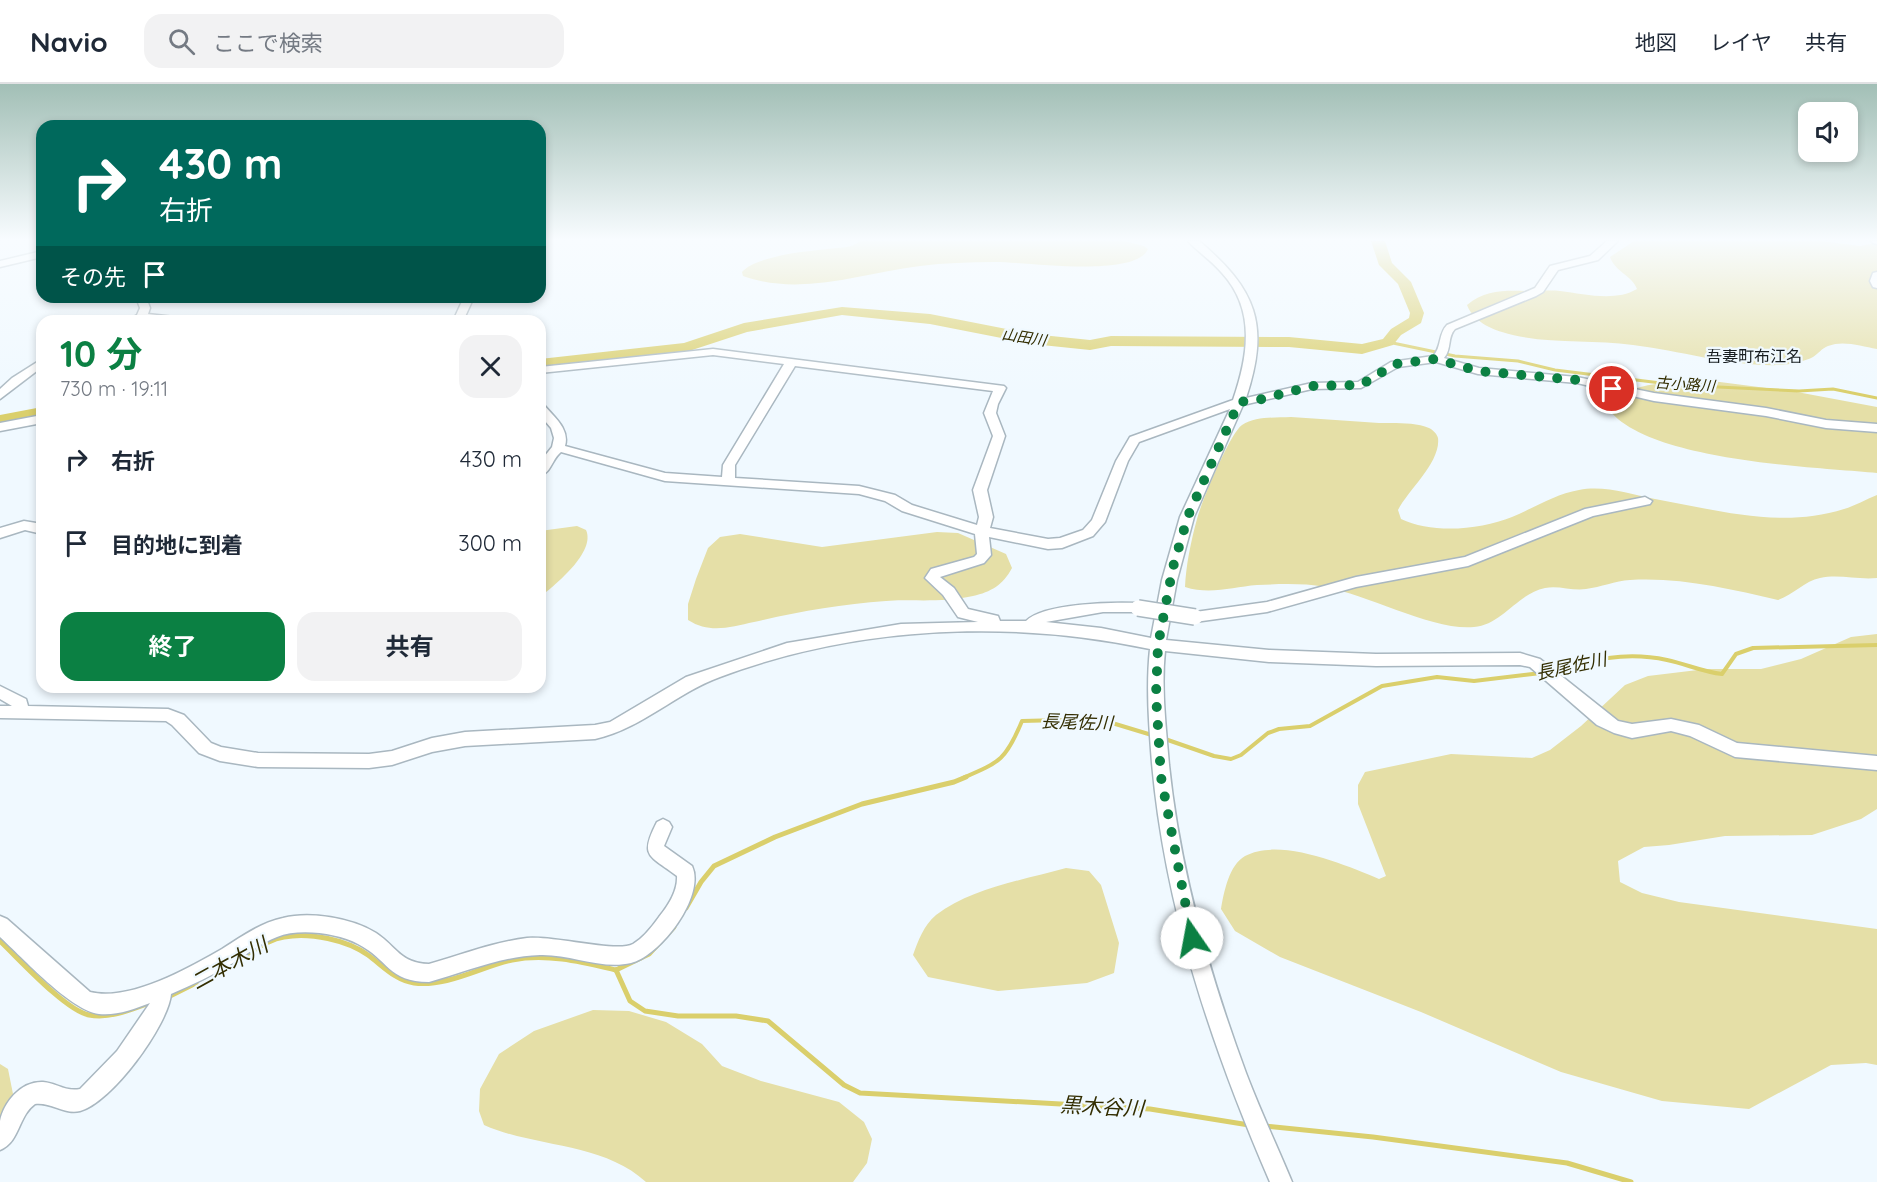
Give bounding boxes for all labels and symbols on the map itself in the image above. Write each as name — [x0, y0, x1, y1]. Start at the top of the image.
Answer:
water label: 山田川 — [1000, 324, 1050, 350]
district label: 吾妻町布江名 — [1706, 346, 1802, 366]
pin — [1586, 363, 1637, 414]
water label: 古小路川 — [1654, 372, 1718, 396]
water label: 長尾佐川 — [1533, 647, 1611, 685]
water label: 長尾佐川 — [1041, 709, 1115, 735]
position arrow — [1160, 906, 1224, 970]
water label: 二本木川 — [186, 930, 274, 995]
water label: 黒木谷川 — [1059, 1091, 1147, 1121]

